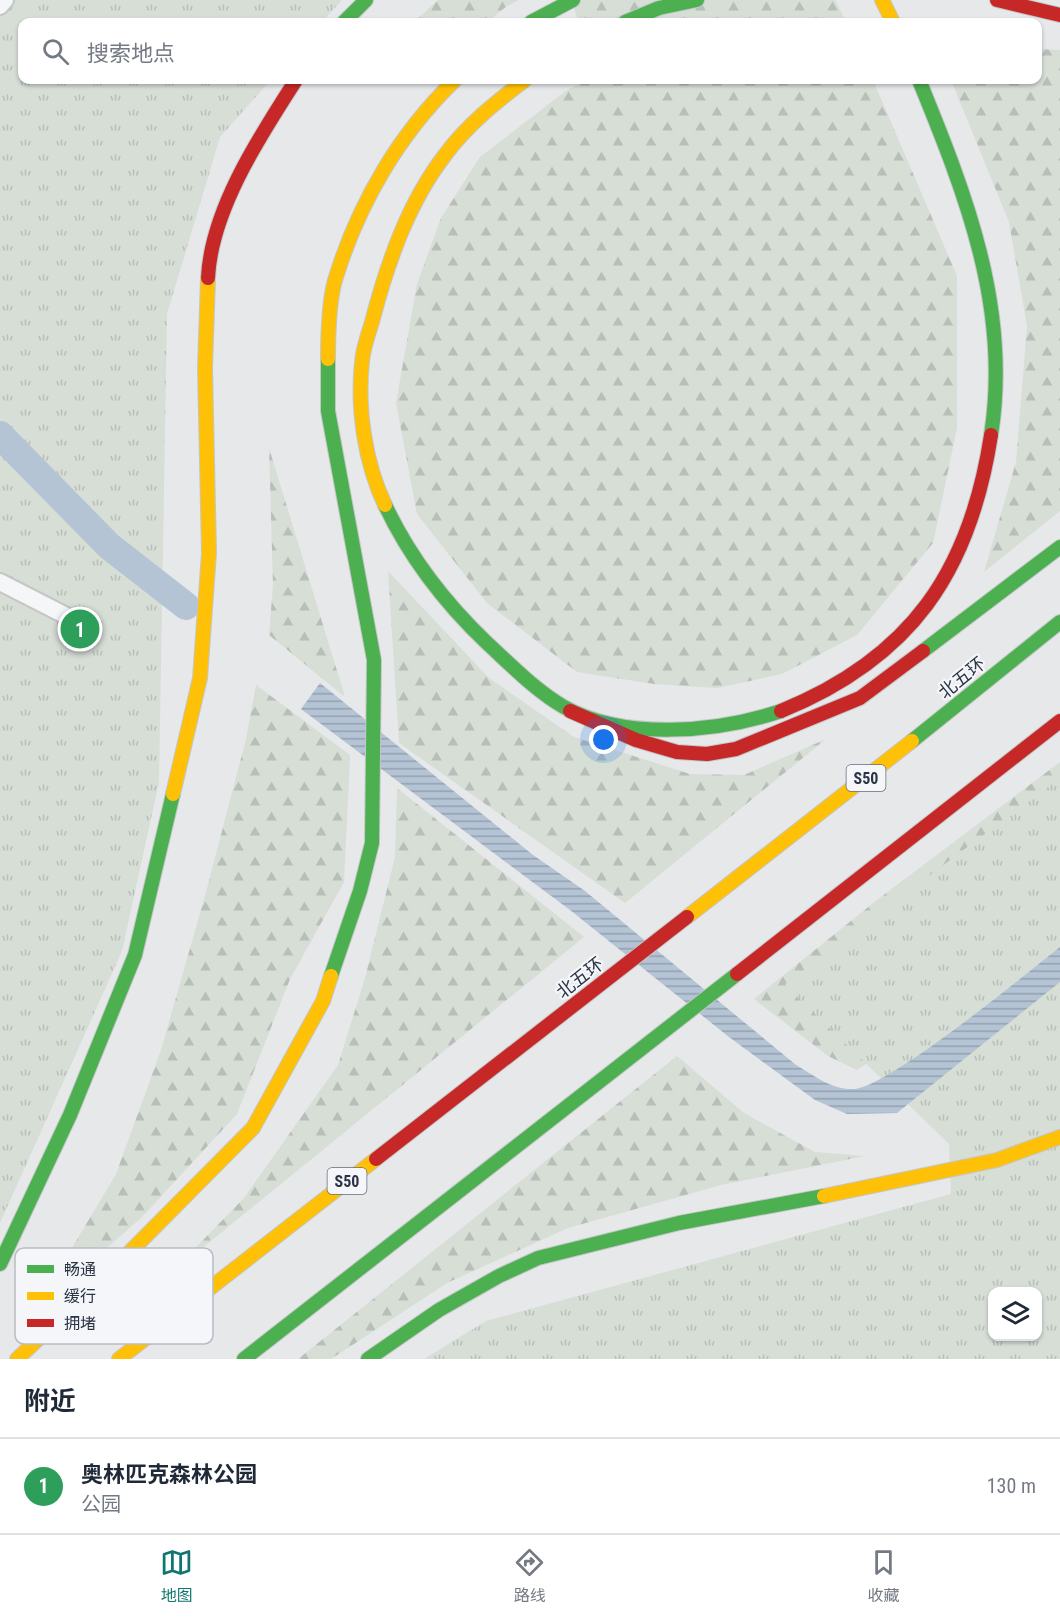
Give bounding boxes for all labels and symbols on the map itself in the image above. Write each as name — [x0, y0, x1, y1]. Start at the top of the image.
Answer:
pin: 1 — [60, 606, 100, 652]
street label: 北五环 — [934, 652, 989, 703]
your location — [589, 725, 618, 754]
road number: S50 — [846, 765, 886, 791]
street label: 北五环 — [552, 953, 607, 1003]
road number: S50 — [328, 1168, 366, 1194]
legend — [15, 1248, 213, 1344]
text: 畅通 — [64, 1260, 96, 1279]
text: 缓行 — [64, 1287, 96, 1306]
text: 拥堵 — [64, 1314, 96, 1333]

